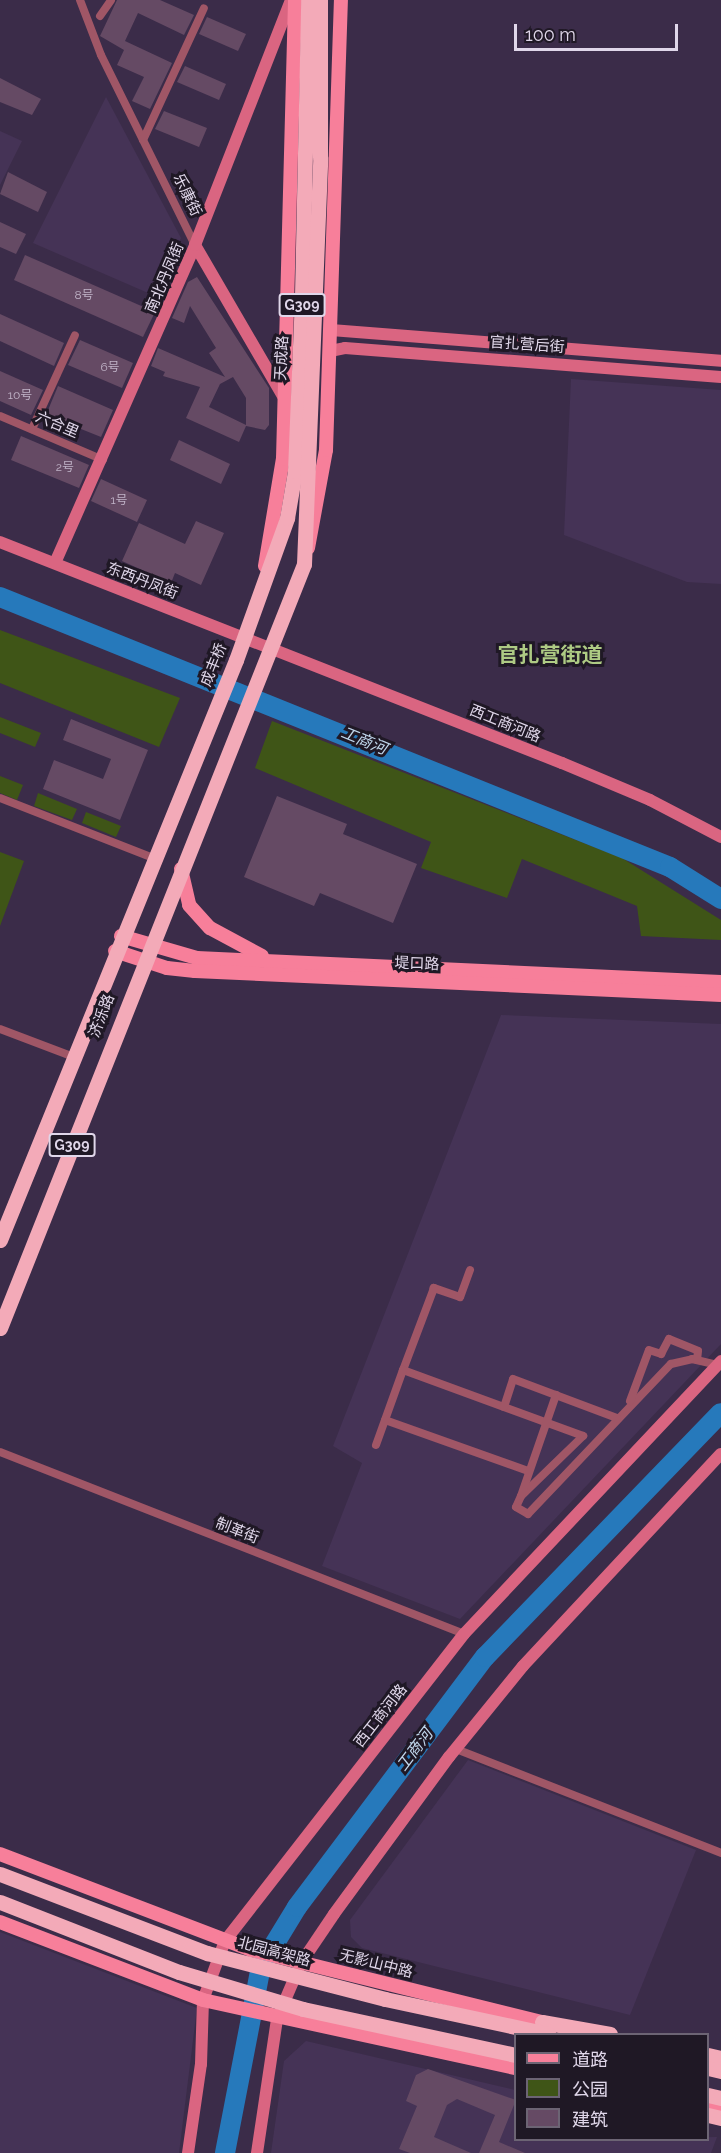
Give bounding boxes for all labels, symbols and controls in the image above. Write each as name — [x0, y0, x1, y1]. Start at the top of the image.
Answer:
scale bar — [517, 12, 680, 50]
text: 100 m — [525, 24, 576, 45]
street label: 乐康街 — [169, 171, 205, 219]
street label: 南北丹凤街 — [142, 240, 188, 316]
house number: 8号 — [74, 289, 94, 303]
road number: G309 — [278, 294, 326, 316]
street label: 官扎营后街 — [489, 333, 565, 357]
street label: 天成路 — [272, 335, 292, 381]
house number: 6号 — [100, 361, 120, 375]
house number: 10号 — [8, 389, 32, 403]
street label: 六合里 — [33, 408, 81, 442]
house number: 2号 — [56, 461, 74, 475]
house number: 1号 — [110, 494, 128, 508]
street label: 东西丹凤街 — [104, 559, 180, 603]
street label: 成丰桥 — [197, 641, 231, 689]
district label: 官扎营街道 — [498, 642, 602, 668]
street label: 西工商河路 — [467, 702, 543, 746]
water label: 工商河 — [338, 723, 390, 759]
street label: 堤口路 — [394, 954, 440, 974]
street label: 济泺路 — [86, 992, 118, 1040]
road number: G309 — [48, 1134, 96, 1156]
street label: 制革街 — [213, 1515, 261, 1547]
street label: 西工商河路 — [351, 1681, 411, 1751]
water label: 工商河 — [393, 1725, 437, 1775]
street label: 北园高架路 — [235, 1934, 313, 1970]
street label: 无影山中路 — [337, 1946, 415, 1982]
legend — [514, 2033, 709, 2141]
text: 道路 — [572, 2049, 608, 2070]
text: 公园 — [572, 2079, 608, 2100]
text: 建筑 — [572, 2109, 608, 2130]

